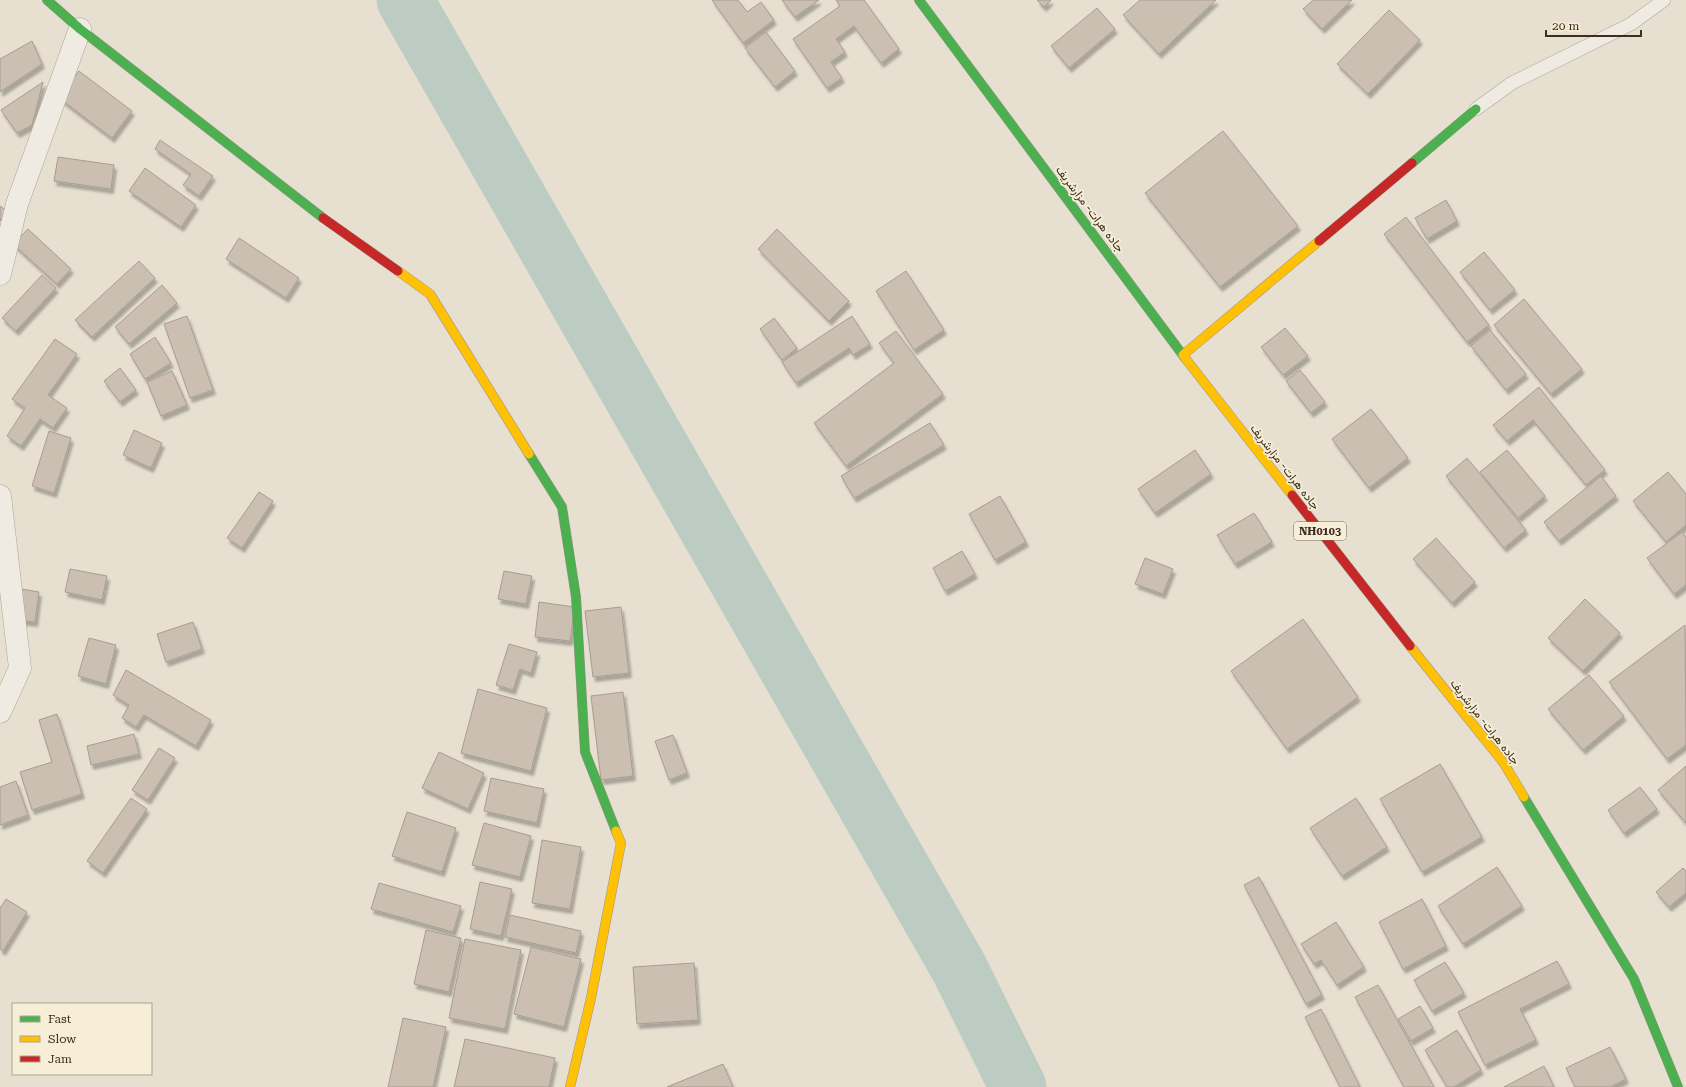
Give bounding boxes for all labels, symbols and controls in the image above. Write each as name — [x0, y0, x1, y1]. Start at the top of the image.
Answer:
scale bar — [1546, 12, 1641, 38]
text: 20 m — [1552, 19, 1579, 33]
street label: جاده هرات- مزارشریف — [1052, 163, 1127, 256]
street label: جاده هرات- مزارشریف — [1247, 422, 1323, 513]
road number: NH0103 — [1294, 522, 1346, 540]
street label: جاده هرات- مزارشریف — [1447, 677, 1523, 768]
legend — [12, 1003, 152, 1075]
text: Fast — [48, 1012, 72, 1026]
text: Slow — [48, 1032, 76, 1046]
text: Jam — [48, 1052, 72, 1066]

